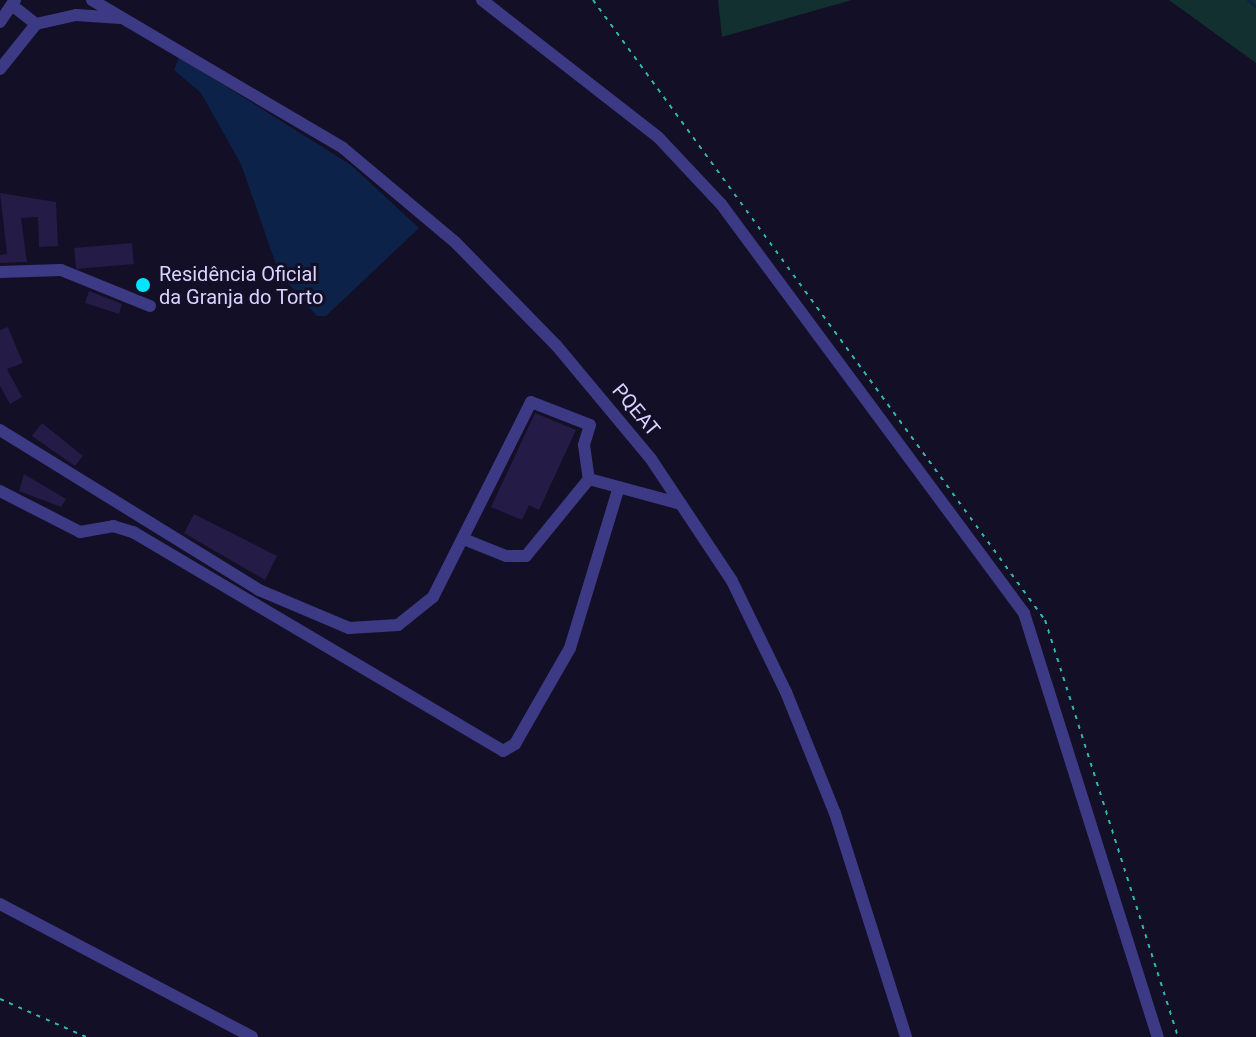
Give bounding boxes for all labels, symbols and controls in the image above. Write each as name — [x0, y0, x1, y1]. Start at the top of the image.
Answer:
place label: Residência Oficial da Granja do Torto — [159, 262, 324, 309]
marker: Residência Oficial da Granja do Torto — [134, 276, 152, 294]
street label: PQEAT — [607, 379, 665, 441]

